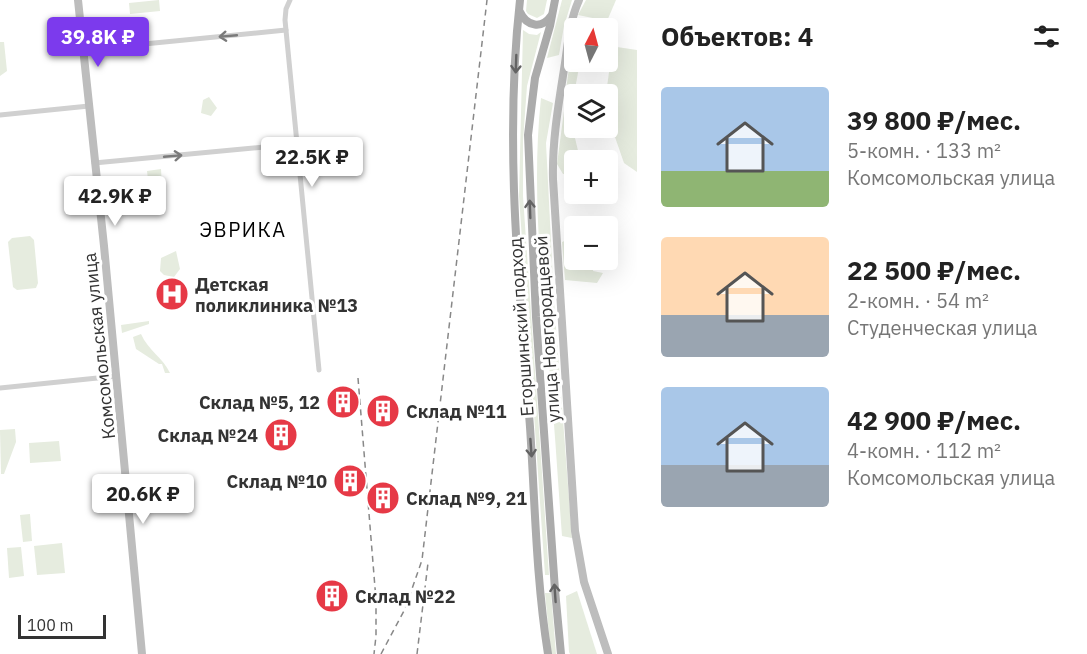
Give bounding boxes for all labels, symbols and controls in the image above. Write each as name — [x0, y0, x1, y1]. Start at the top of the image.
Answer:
pin: 39.8K ₽ — [43, 17, 153, 68]
north arrow — [564, 18, 618, 72]
map controls — [564, 18, 618, 270]
text: Объектов: 4 — [661, 19, 813, 53]
icon: filters — [1030, 20, 1063, 53]
text: 39.8K ₽ — [61, 23, 135, 50]
one-way arrow — [218, 30, 238, 41]
one-way arrow — [511, 54, 522, 74]
button: layers — [564, 84, 618, 138]
text: 39 800 ₽/мес. — [847, 103, 1021, 137]
icon: home — [709, 111, 781, 183]
pin: 22.5K ₽ — [257, 137, 367, 188]
text: 5-комн. · 133 m² — [847, 137, 1001, 164]
text: 22.5K ₽ — [275, 143, 349, 170]
one-way arrow — [163, 150, 183, 161]
button: + — [564, 150, 618, 204]
text: Комсомольская улица — [847, 164, 1055, 191]
pin: 42.9K ₽ — [60, 176, 170, 227]
text: 42.9K ₽ — [78, 182, 152, 209]
one-way arrow — [525, 200, 536, 220]
district label: ЭВРИКА — [200, 216, 287, 243]
button: − — [564, 216, 618, 270]
street label: улица Новгородцевой — [529, 235, 565, 423]
street label: Егоршинский подход — [503, 237, 539, 417]
street label: Комсомольская улица — [78, 251, 120, 440]
text: 22 500 ₽/мес. — [847, 253, 1021, 287]
icon: home — [709, 261, 781, 333]
place label: Детская поликлиника №13 — [195, 273, 358, 317]
hospital icon: Детская поликлиника №13 — [154, 276, 190, 312]
text: 2-комн. · 54 m² — [847, 287, 989, 314]
text: Студенческая улица — [847, 314, 1037, 341]
building icon: Склад №5, 12 — [325, 384, 361, 420]
place label: Склад №5, 12 — [199, 391, 320, 414]
building icon: Склад №11 — [365, 393, 401, 429]
place label: Склад №11 — [406, 400, 507, 423]
text: 42 900 ₽/мес. — [847, 403, 1021, 437]
icon: home — [709, 411, 781, 483]
building icon: Склад №24 — [263, 417, 299, 453]
place label: Склад №24 — [158, 424, 258, 447]
one-way arrow — [526, 437, 537, 457]
text: 4-комн. · 112 m² — [847, 437, 1001, 464]
building icon: Склад №10 — [332, 463, 368, 499]
text: Комсомольская улица — [847, 464, 1055, 491]
place label: Склад №10 — [227, 470, 327, 493]
pin: 20.6K ₽ — [88, 474, 198, 525]
text: 20.6K ₽ — [106, 480, 180, 507]
building icon: Склад №9, 21 — [365, 480, 401, 516]
place label: Склад №9, 21 — [406, 487, 527, 510]
building icon: Склад №22 — [314, 578, 350, 614]
one-way arrow — [549, 583, 560, 603]
place label: Склад №22 — [355, 585, 455, 608]
scale bar — [18, 612, 106, 640]
text: 100 m — [27, 615, 74, 635]

